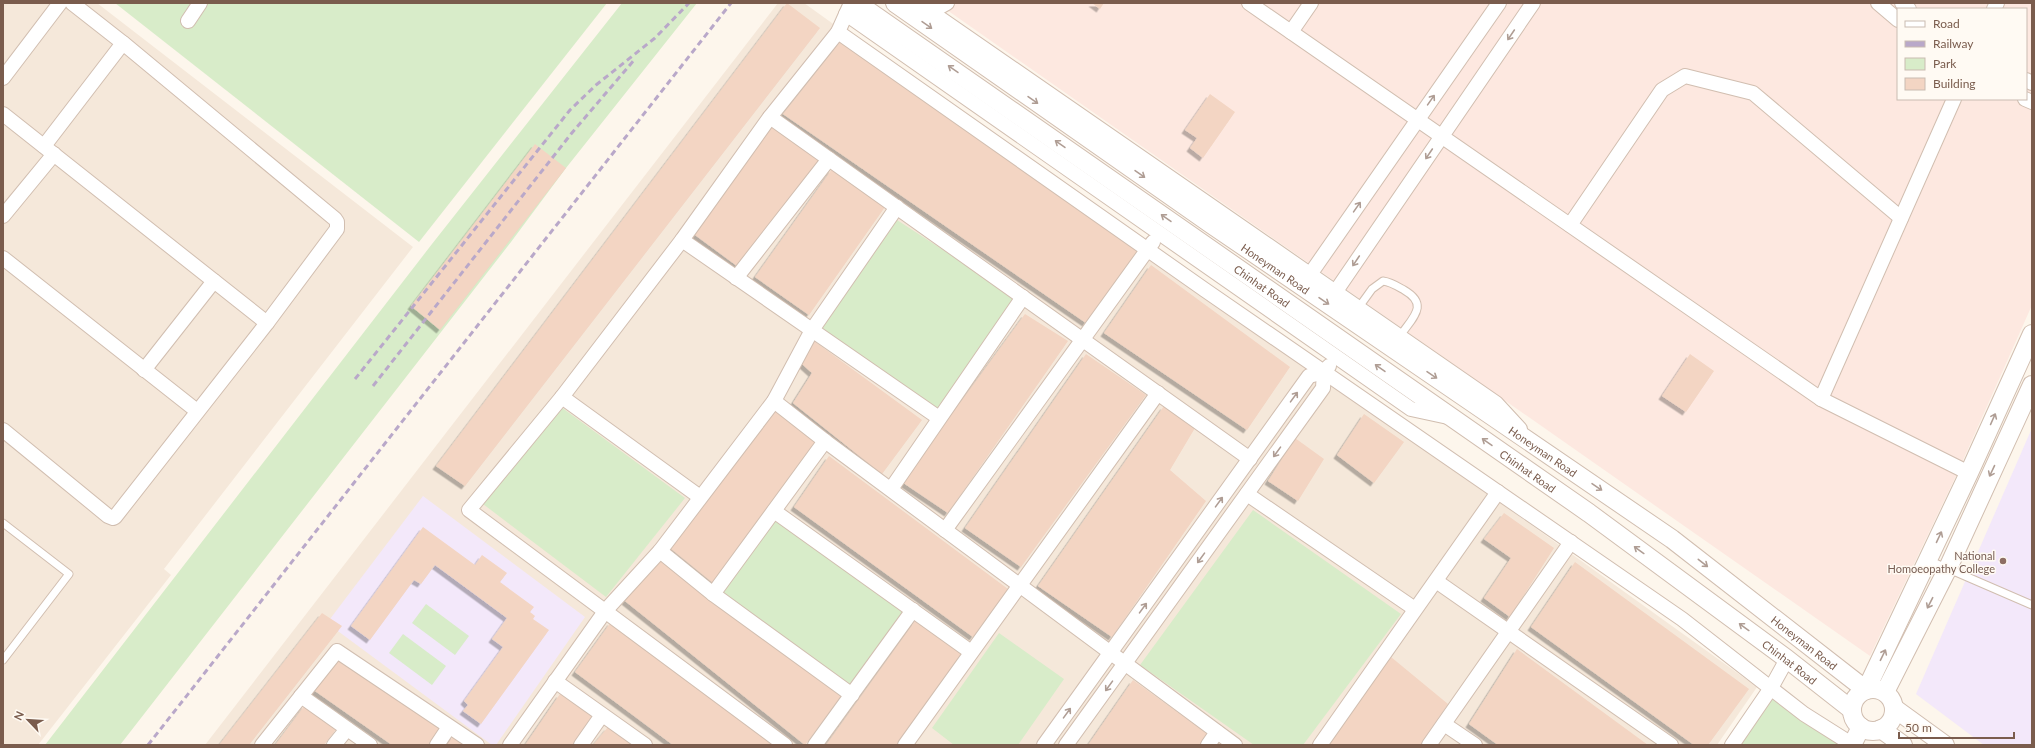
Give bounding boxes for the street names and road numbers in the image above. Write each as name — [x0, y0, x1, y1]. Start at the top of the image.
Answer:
street label: Honeyman Road — [1239, 240, 1312, 296]
street label: Chinhat Road — [1232, 261, 1293, 309]
street label: Honeyman Road — [1507, 423, 1580, 479]
street label: Chinhat Road — [1498, 447, 1559, 495]
street label: Honeyman Road — [1769, 613, 1840, 672]
street label: Chinhat Road — [1760, 637, 1820, 687]

